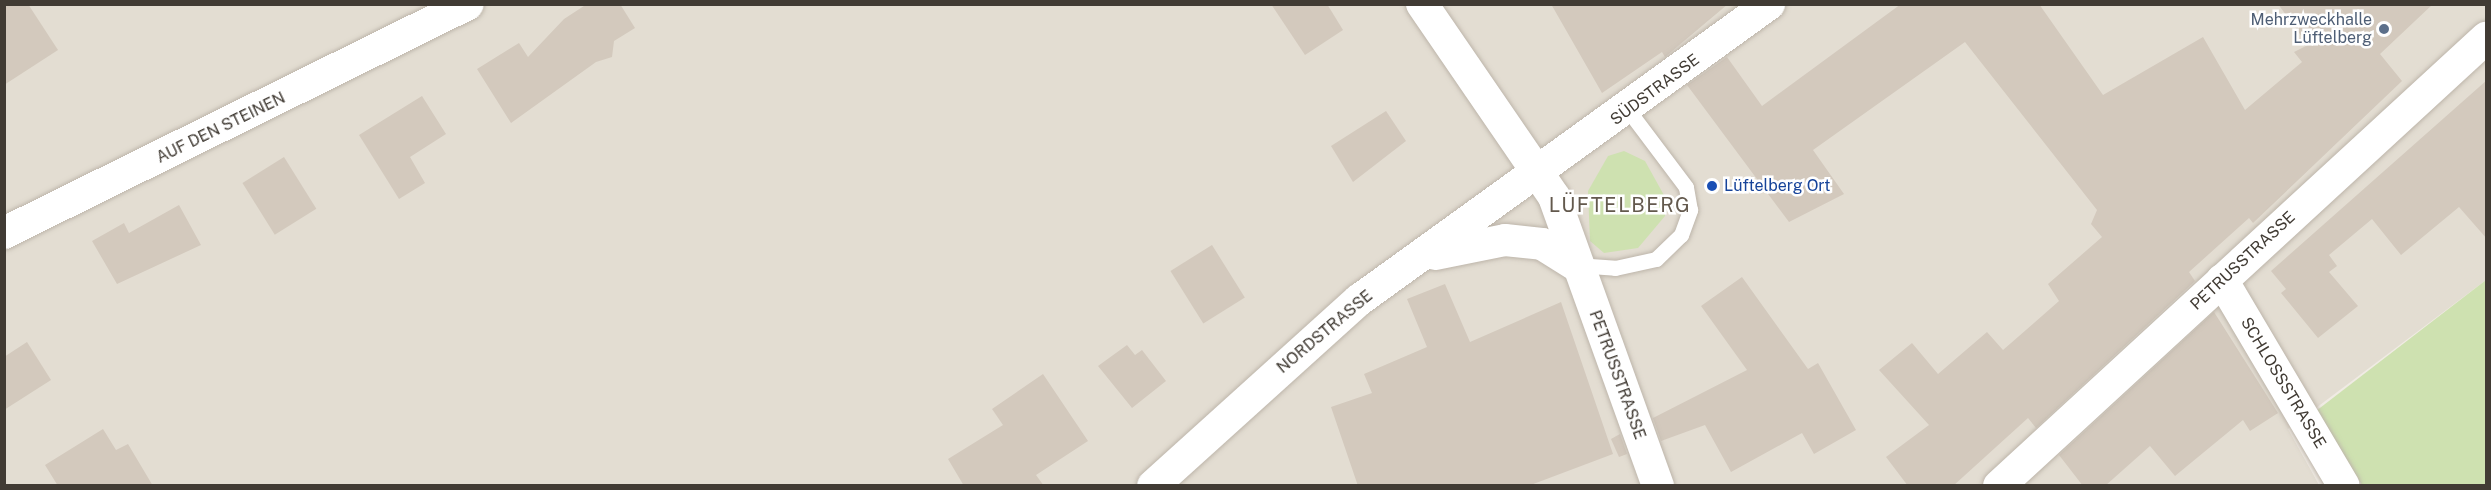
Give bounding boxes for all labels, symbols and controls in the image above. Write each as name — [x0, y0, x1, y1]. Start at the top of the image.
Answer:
place label: Mehrzweckhalle Lüftelberg — [2251, 10, 2372, 48]
marker: Mehrzweckhalle Lüftelberg — [2377, 22, 2391, 36]
street label: SÜDSTRASSE — [1607, 50, 1703, 130]
street label: AUF DEN STEINEN — [153, 88, 289, 168]
place label: Lüftelberg Ort — [1724, 176, 1831, 196]
marker: Lüftelberg Ort — [1705, 179, 1719, 193]
district label: LÜFTELBERG — [1549, 193, 1691, 217]
street label: PETRUSSTRASSE — [2187, 208, 2299, 314]
street label: NORDSTRASSE — [1273, 286, 1377, 378]
street label: PETRUSSTRASSE — [1585, 308, 1649, 442]
street label: SCHLOSSSTRASSE — [2236, 314, 2330, 452]

